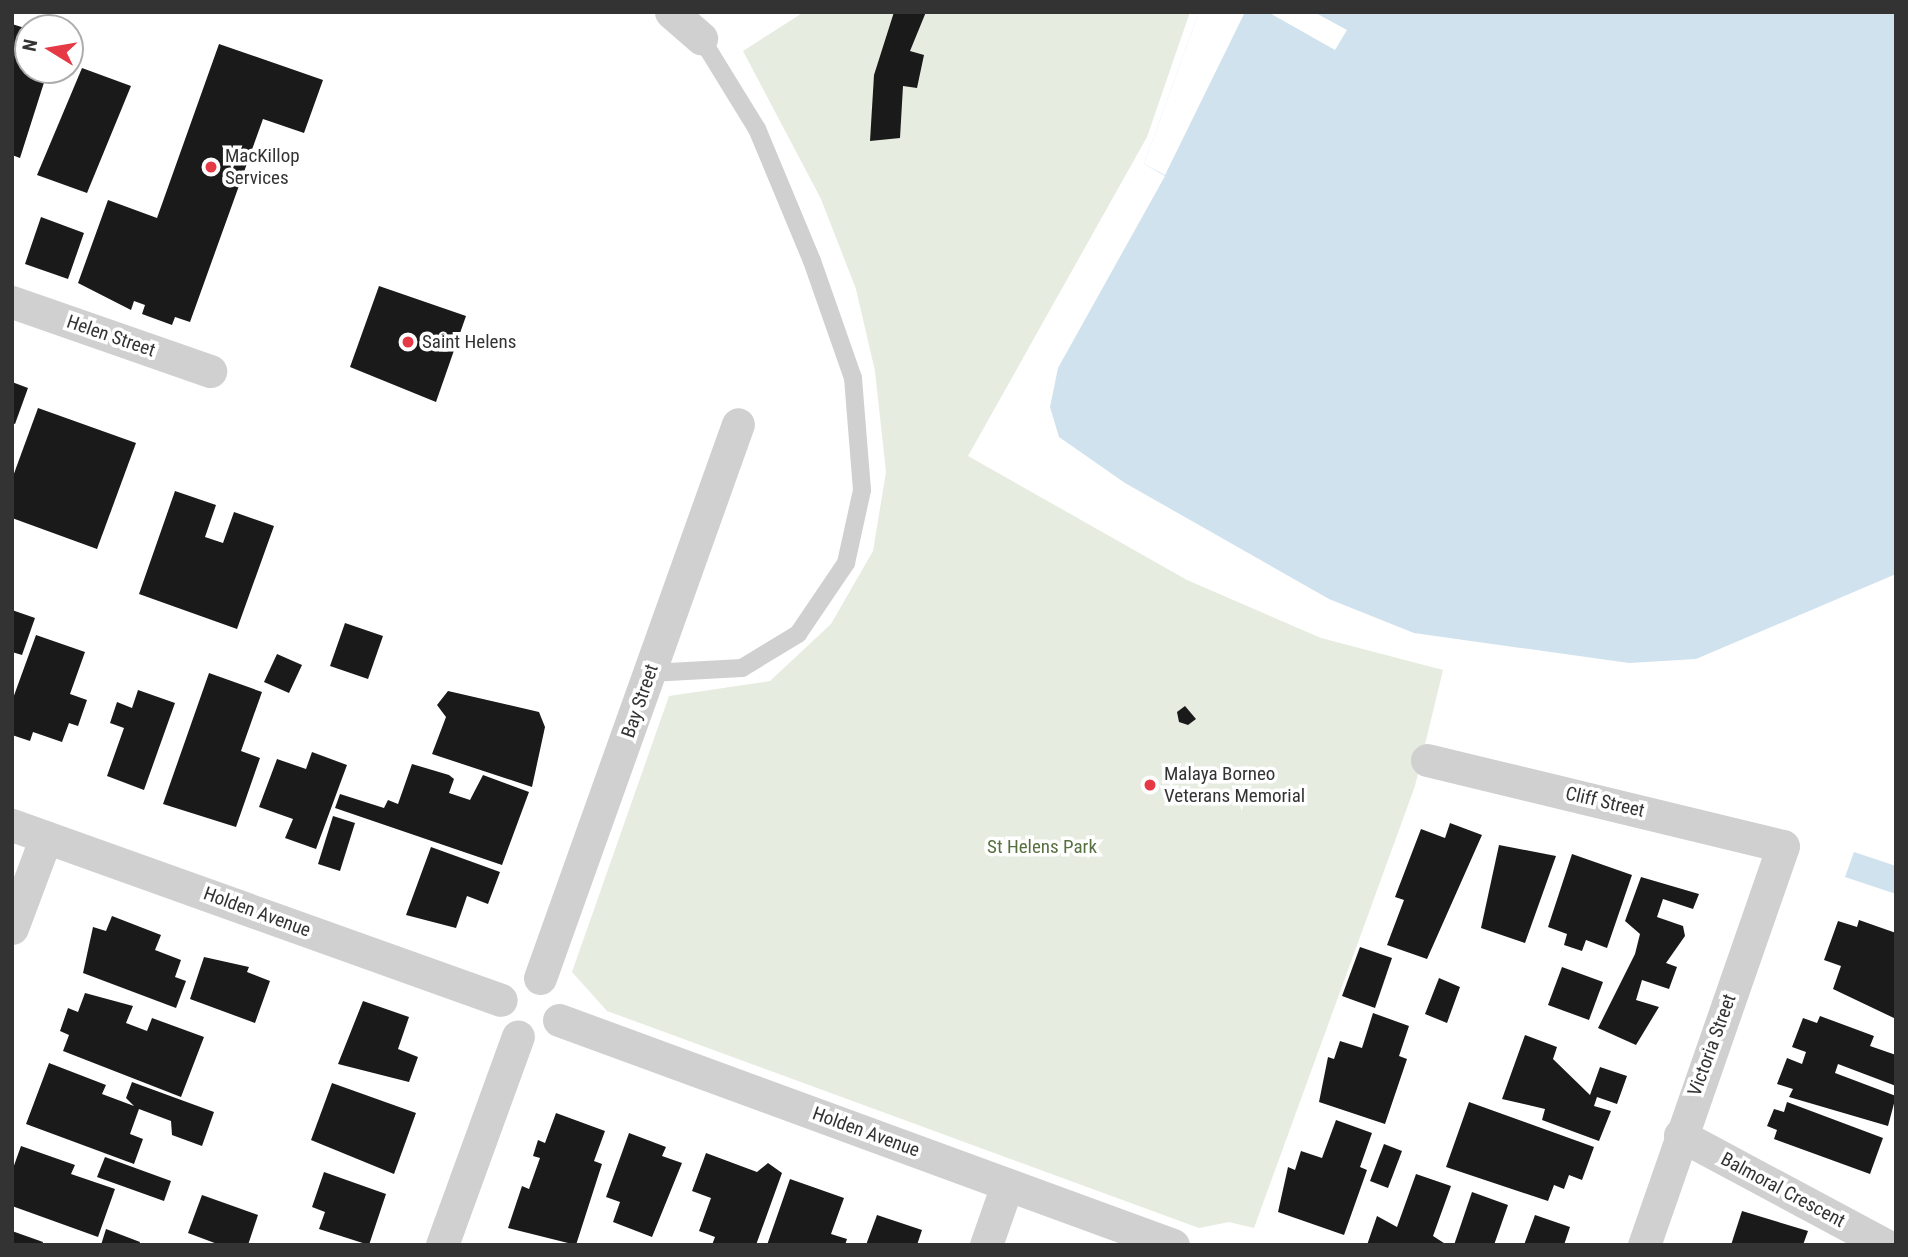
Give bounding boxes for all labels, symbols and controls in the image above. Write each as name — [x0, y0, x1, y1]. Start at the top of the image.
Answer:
north arrow — [14, 14, 84, 84]
text: N — [17, 37, 42, 53]
place label: MacKillop Services — [225, 145, 300, 189]
marker: MacKillop Services — [203, 159, 219, 175]
street label: Helen Street — [64, 310, 158, 362]
place label: Saint Helens — [422, 331, 516, 353]
marker: Saint Helens — [400, 334, 416, 350]
street label: Bay Street — [617, 661, 663, 741]
place label: Malaya Borneo Veterans Memorial — [1164, 763, 1305, 807]
marker: Malaya Borneo Veterans Memorial — [1142, 777, 1158, 793]
street label: Cliff Street — [1563, 782, 1647, 822]
park label: St Helens Park — [987, 836, 1097, 858]
street label: Holden Avenue — [200, 882, 314, 942]
street label: Victoria Street — [1683, 991, 1741, 1099]
street label: Holden Avenue — [809, 1102, 923, 1162]
street label: Balmoral Crescent — [1717, 1148, 1849, 1232]

